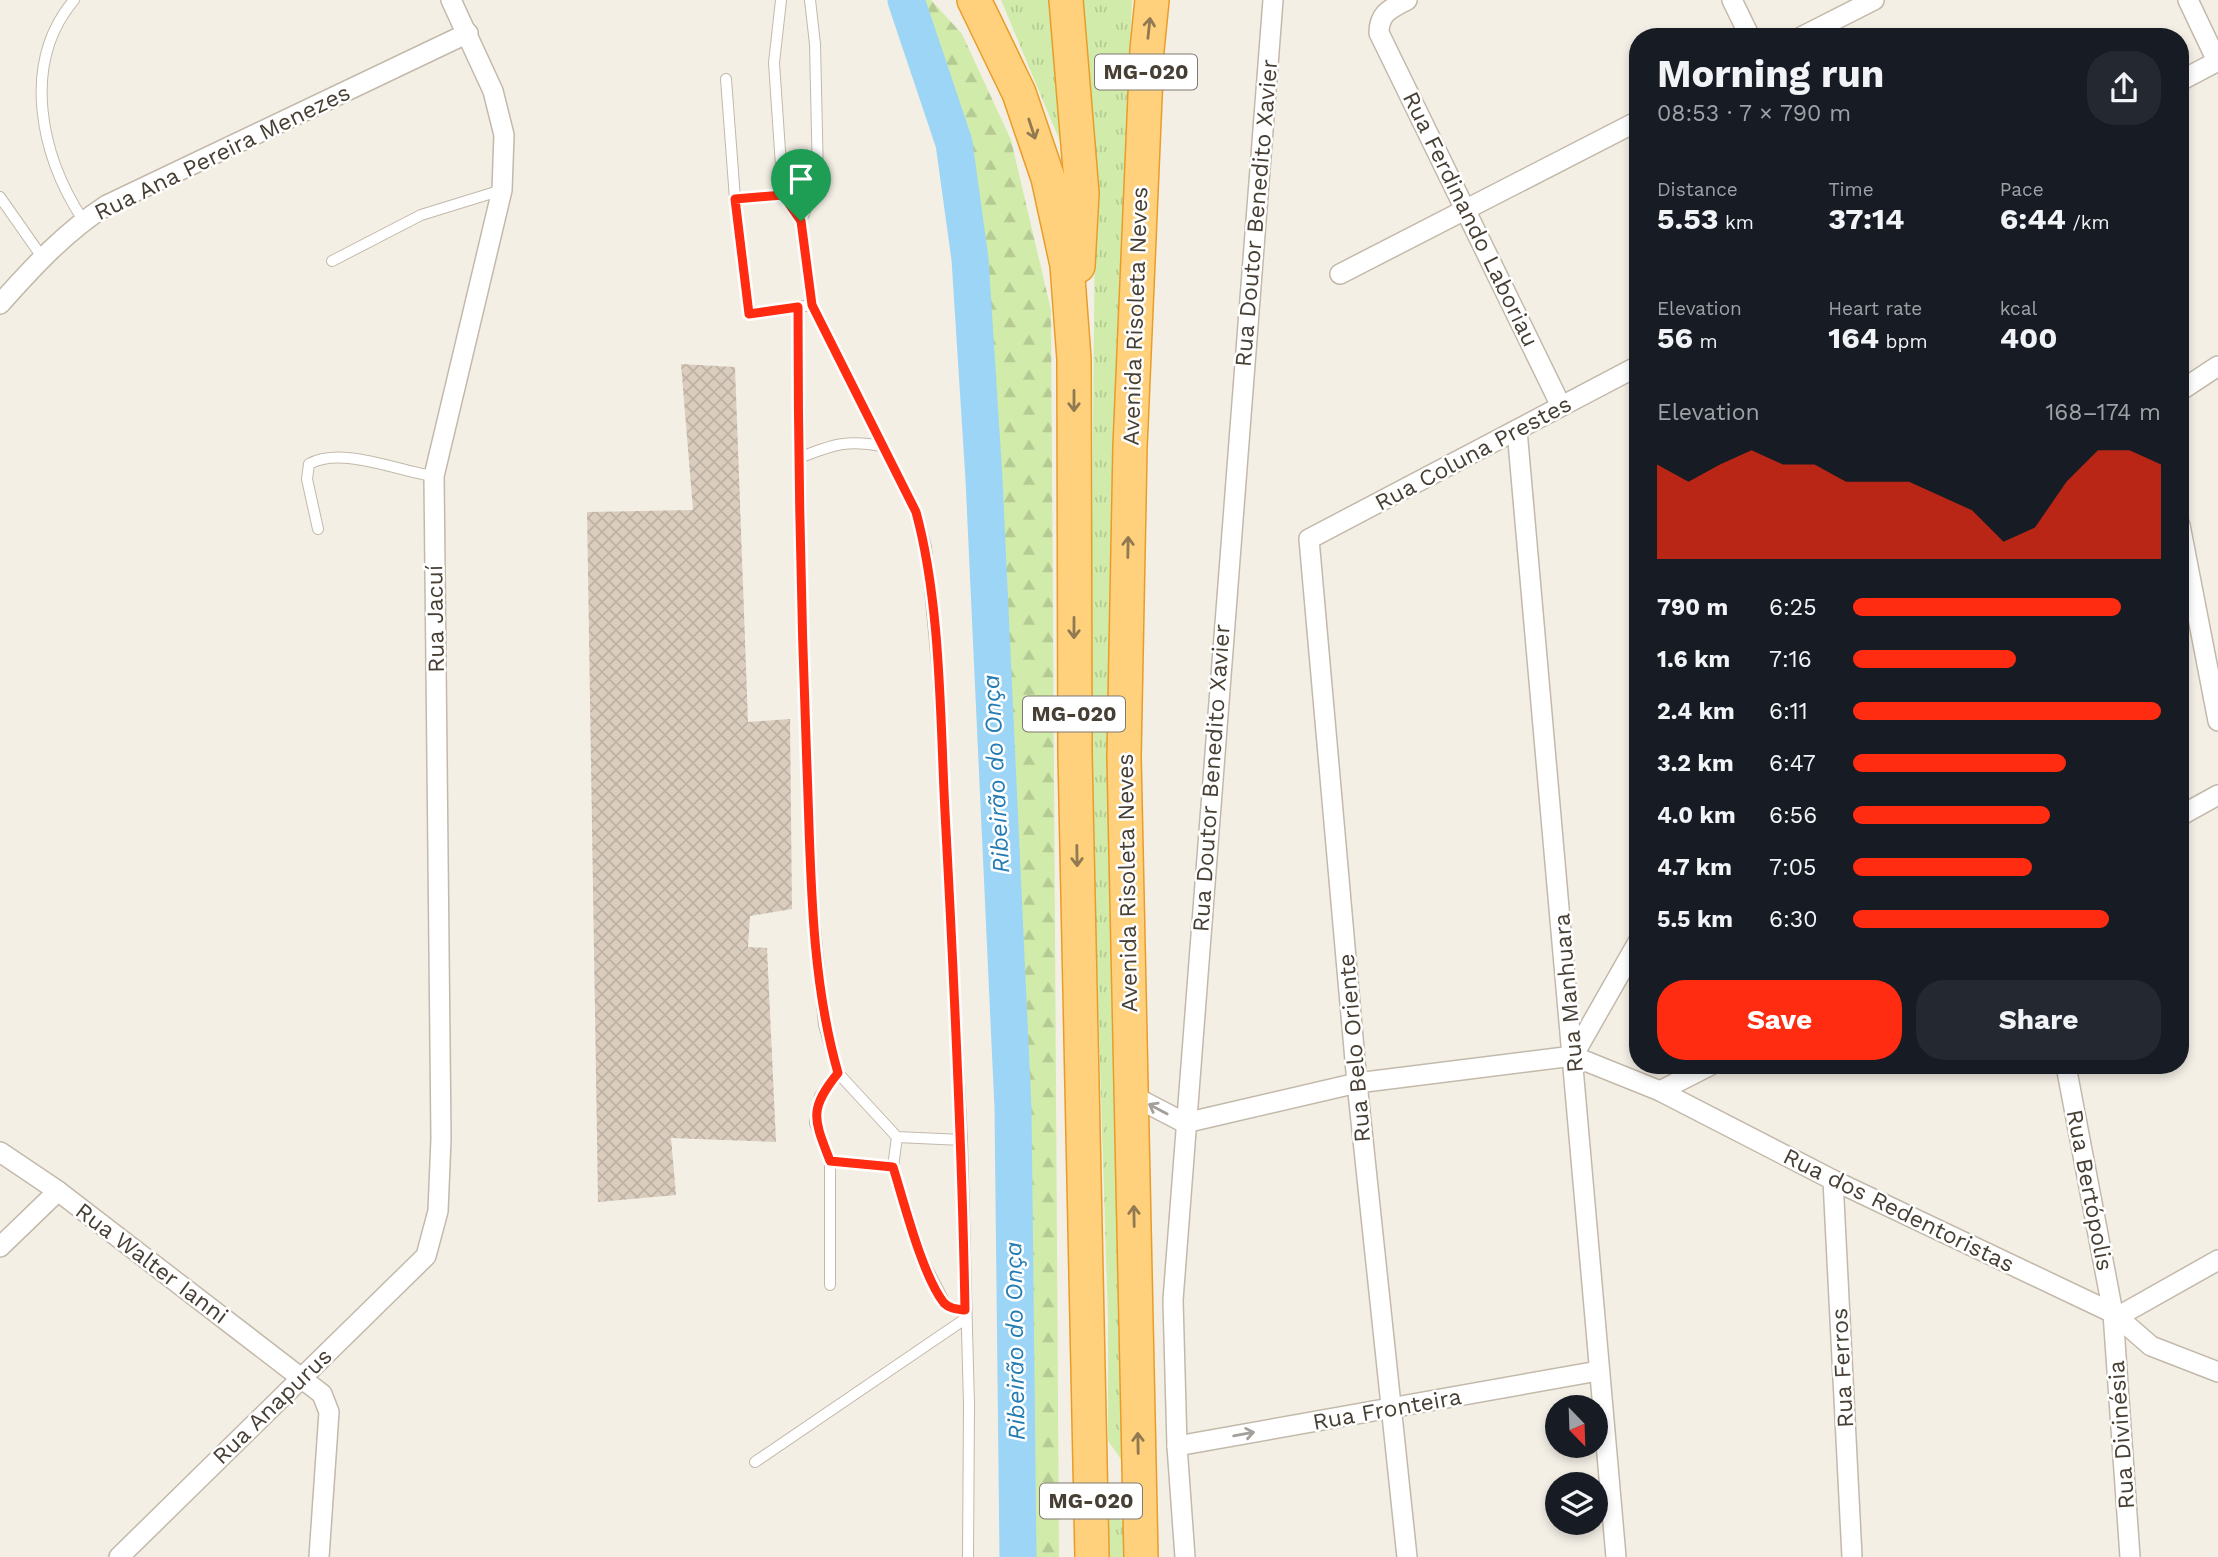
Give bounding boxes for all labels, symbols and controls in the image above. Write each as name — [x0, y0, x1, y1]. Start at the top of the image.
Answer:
one-way arrow — [1143, 17, 1156, 40]
button: share — [2087, 51, 2161, 125]
text: Morning run — [1657, 52, 1884, 96]
road number: MG-020 — [1095, 55, 1197, 90]
street label: Rua Doutor Benedito Xavier — [1230, 58, 1283, 368]
street label: Rua Ana Pereira Menezes — [90, 79, 354, 226]
street label: Rua Ferdinando Laboriau — [1397, 87, 1544, 351]
text: 08:53 · 7 × 790 m — [1657, 100, 1851, 127]
one-way arrow — [1027, 118, 1039, 140]
pin — [771, 149, 831, 221]
icon: arrive — [782, 160, 820, 198]
text: Distance — [1657, 178, 1738, 201]
text: Time — [1828, 178, 1874, 201]
text: Pace — [2000, 178, 2044, 201]
street label: Avenida Risoleta Neves — [1117, 186, 1154, 446]
text: 5.53 — [1657, 201, 1718, 236]
text: 37:14 — [1828, 201, 1904, 236]
text: 6:44 — [2000, 201, 2066, 236]
text: km — [1718, 211, 1754, 234]
text: /km — [2066, 211, 2110, 234]
text: Elevation — [1657, 297, 1742, 320]
text: Heart rate — [1828, 297, 1922, 320]
text: kcal — [2000, 297, 2037, 320]
text: 56 — [1657, 320, 1693, 355]
text: 164 — [1828, 320, 1879, 355]
text: 400 — [2000, 320, 2058, 355]
text: m — [1693, 330, 1718, 353]
text: bpm — [1879, 330, 1928, 353]
one-way arrow — [1067, 389, 1081, 412]
street label: Rua Coluna Prestes — [1370, 390, 1576, 517]
text: Elevation — [1657, 399, 1760, 426]
text: 168–174 m — [2045, 399, 2161, 426]
one-way arrow — [1121, 536, 1135, 559]
street label: Rua Jacuí — [421, 565, 450, 673]
text: 790 m — [1657, 594, 1728, 621]
text: 6:25 — [1769, 594, 1817, 621]
one-way arrow — [1067, 617, 1081, 640]
street label: Rua Doutor Benedito Xavier — [1187, 623, 1236, 933]
text: 1.6 km — [1657, 646, 1730, 673]
text: 7:16 — [1769, 646, 1812, 673]
water label: Ribeirão do Onça — [977, 674, 1015, 874]
road number: MG-020 — [1023, 696, 1125, 732]
text: 2.4 km — [1657, 698, 1735, 725]
text: 6:11 — [1769, 698, 1808, 725]
text: 3.2 km — [1657, 750, 1734, 777]
text: 6:47 — [1769, 750, 1816, 777]
street label: Avenida Risoleta Neves — [1112, 753, 1143, 1013]
text: 4.0 km — [1657, 802, 1736, 829]
text: 6:56 — [1769, 802, 1817, 829]
one-way arrow — [1070, 844, 1084, 867]
text: 4.7 km — [1657, 854, 1732, 881]
text: 7:05 — [1769, 854, 1816, 881]
text: 5.5 km — [1657, 906, 1733, 933]
text: 6:30 — [1769, 906, 1818, 933]
street label: Rua Manhuara — [1548, 912, 1589, 1074]
street label: Rua Belo Oriente — [1333, 952, 1376, 1143]
button: Save — [1657, 980, 1902, 1060]
button: Share — [1916, 980, 2161, 1060]
one-way arrow — [1148, 1102, 1169, 1115]
street label: Rua Bertópolis — [2061, 1107, 2118, 1273]
street label: Rua dos Redentoristas — [1779, 1143, 2019, 1278]
street label: Rua Walter Ianni — [70, 1197, 233, 1329]
one-way arrow — [1127, 1205, 1140, 1228]
water label: Ribeirão do Onça — [999, 1241, 1031, 1441]
street label: Rua Ferros — [1826, 1307, 1859, 1429]
street label: Rua Anapurus — [207, 1343, 338, 1470]
street label: Rua Divinésia — [2103, 1360, 2140, 1510]
street label: Rua Fronteira — [1311, 1383, 1464, 1436]
north arrow — [1545, 1395, 1608, 1458]
map controls — [1545, 1395, 1608, 1535]
one-way arrow — [1232, 1427, 1255, 1441]
one-way arrow — [1132, 1432, 1145, 1455]
button: layers — [1545, 1472, 1608, 1535]
road number: MG-020 — [1040, 1484, 1142, 1518]

